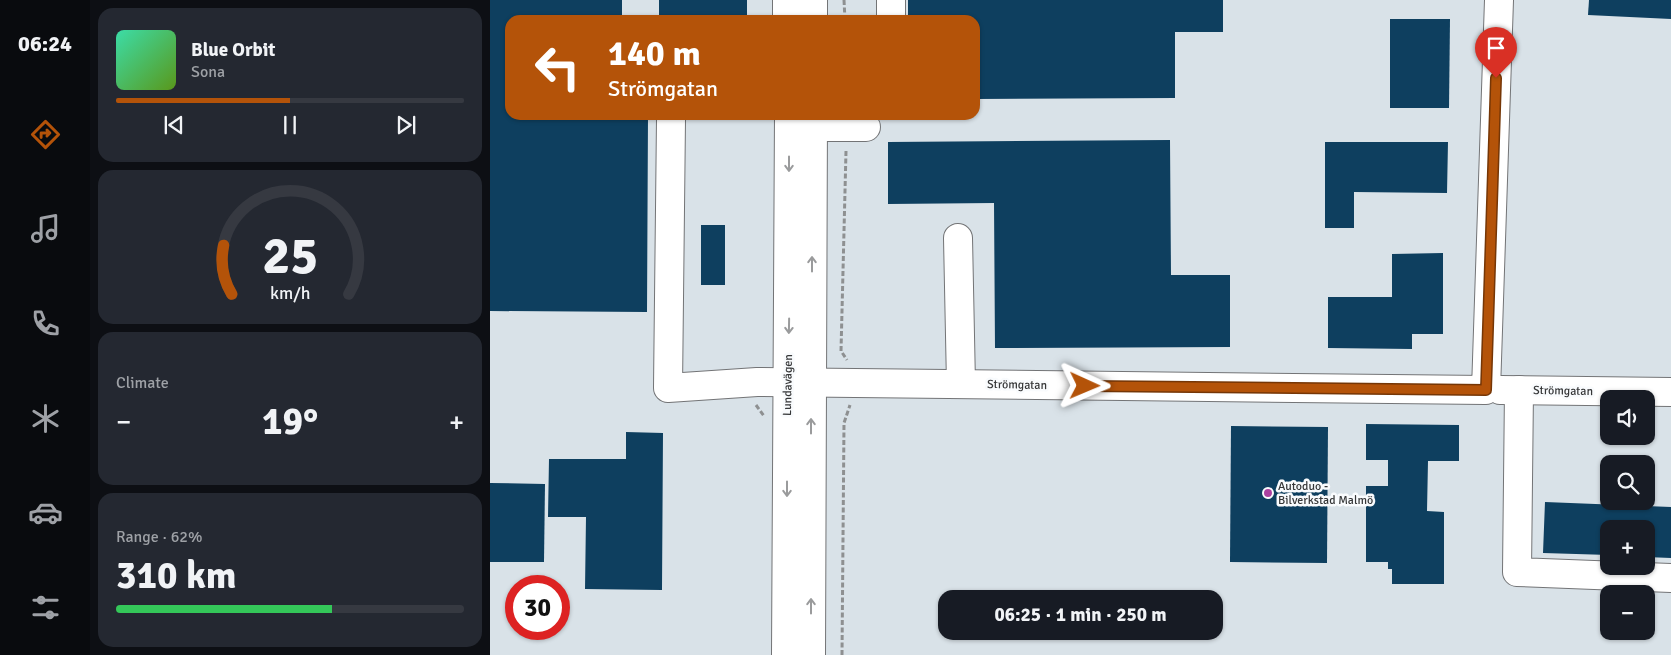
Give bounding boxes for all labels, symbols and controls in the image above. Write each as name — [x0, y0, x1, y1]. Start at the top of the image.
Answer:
pin — [1475, 27, 1517, 78]
text: 06:24 — [18, 30, 72, 57]
text: 140 m — [608, 32, 701, 75]
icon: arrive — [1482, 34, 1510, 62]
icon: left — [525, 35, 590, 100]
text: Blue Orbit — [191, 38, 275, 62]
text: Sona — [191, 62, 225, 82]
text: Strömgatan — [608, 75, 718, 102]
icon: previous — [160, 111, 188, 139]
icon: pause — [276, 111, 304, 139]
icon: next — [392, 111, 420, 139]
icon: directions — [28, 117, 63, 152]
one-way arrow — [784, 155, 794, 171]
icon: music — [28, 211, 63, 246]
text: 25 — [262, 224, 318, 288]
one-way arrow — [807, 256, 817, 272]
text: km/h — [270, 282, 310, 304]
icon: phone — [28, 306, 63, 341]
one-way arrow — [784, 318, 793, 334]
street label: Lundavägen — [780, 354, 796, 416]
position arrow — [1058, 359, 1110, 411]
text: Climate — [116, 373, 169, 393]
street label: Strömgatan — [987, 377, 1047, 393]
street label: Strömgatan — [1533, 383, 1593, 399]
map controls — [1600, 390, 1655, 640]
button: sound — [1600, 390, 1655, 445]
text: 19° — [262, 398, 318, 445]
icon: climate — [28, 401, 63, 436]
text: − — [116, 405, 131, 439]
text: + — [449, 405, 464, 439]
one-way arrow — [806, 419, 816, 435]
button: search — [1600, 455, 1655, 510]
place label: Autoduo - Bilverkstad Malmö — [1278, 479, 1373, 508]
one-way arrow — [782, 480, 792, 496]
marker: Autoduo - Bilverkstad Malmö — [1262, 487, 1274, 499]
icon: car — [28, 495, 63, 530]
button: + — [1600, 520, 1655, 575]
text: Range · 62% — [116, 527, 202, 547]
text: 310 km — [116, 552, 237, 599]
speed limit sign: 30 — [505, 575, 570, 640]
button: − — [1600, 585, 1655, 640]
icon: filters — [28, 590, 63, 625]
one-way arrow — [806, 599, 816, 615]
text: 06:25 · 1 min · 250 m — [994, 603, 1167, 627]

